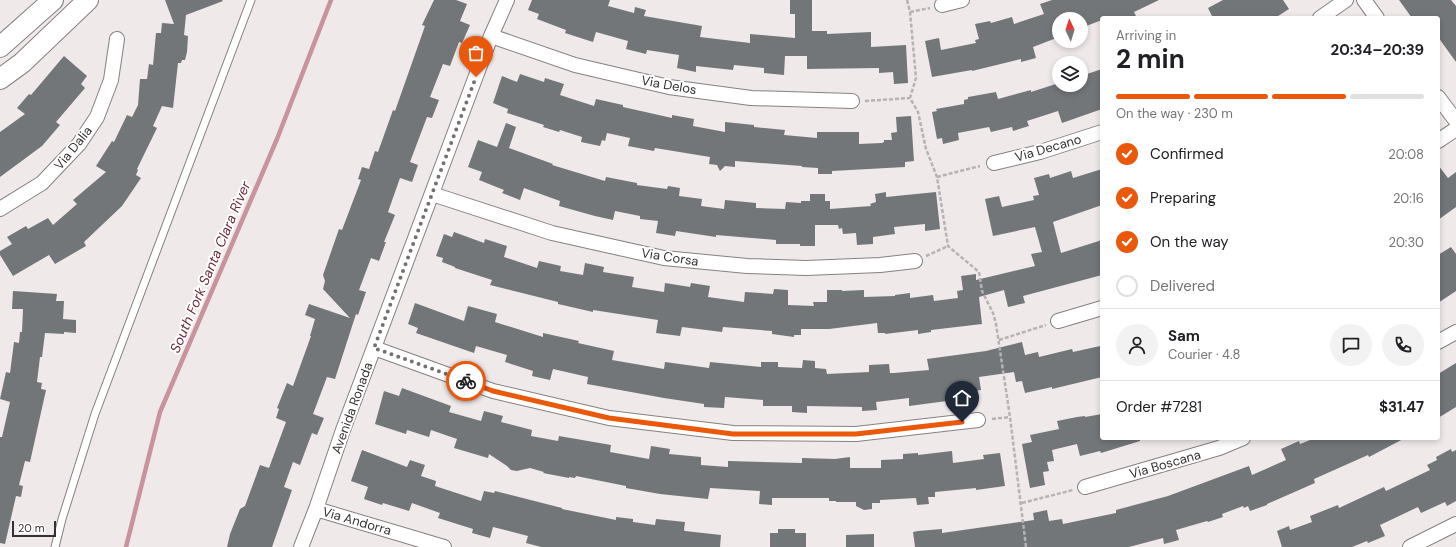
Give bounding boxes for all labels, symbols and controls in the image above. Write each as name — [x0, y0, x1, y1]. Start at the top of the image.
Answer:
north arrow — [1052, 12, 1088, 48]
map controls — [1052, 12, 1088, 92]
text: Arriving in — [1116, 27, 1176, 44]
pin — [459, 36, 493, 77]
text: 20:34–20:39 — [1331, 40, 1424, 60]
icon: bag — [465, 42, 487, 64]
text: 2 min — [1116, 42, 1185, 76]
button: layers — [1052, 56, 1088, 92]
street label: Via Delos — [640, 72, 698, 98]
text: On the way · 230 m — [1116, 105, 1233, 122]
street label: Via Dalia — [50, 123, 96, 173]
street label: Via Decano — [1013, 130, 1083, 166]
icon: check — [1116, 143, 1138, 165]
text: Confirmed — [1150, 144, 1224, 164]
text: 20:08 — [1388, 146, 1424, 163]
water label: South Fork Santa Clara River — [166, 178, 255, 356]
icon: check — [1116, 187, 1138, 209]
text: Preparing — [1150, 188, 1216, 208]
text: 20:16 — [1393, 190, 1424, 207]
icon: check — [1116, 231, 1138, 253]
text: On the way — [1150, 232, 1229, 252]
text: 20:30 — [1389, 234, 1424, 251]
street label: Via Corsa — [640, 244, 700, 270]
text: Delivered — [1150, 276, 1215, 296]
button: person — [1116, 324, 1158, 366]
button: chat — [1330, 324, 1372, 366]
button: phone — [1382, 324, 1424, 366]
text: Sam — [1168, 326, 1200, 346]
text: Courier · 4.8 — [1168, 346, 1240, 363]
street label: Avenida Ronada — [328, 360, 376, 456]
courier — [446, 361, 486, 401]
icon: bike — [455, 370, 477, 392]
pin — [945, 381, 979, 422]
icon: home — [951, 387, 973, 409]
text: Order #7281 — [1116, 397, 1202, 417]
text: $31.47 — [1379, 397, 1424, 417]
street label: Via Boscana — [1127, 446, 1203, 482]
street label: Via Andorra — [321, 503, 393, 539]
scale bar — [12, 519, 56, 538]
text: 20 m — [18, 521, 44, 535]

